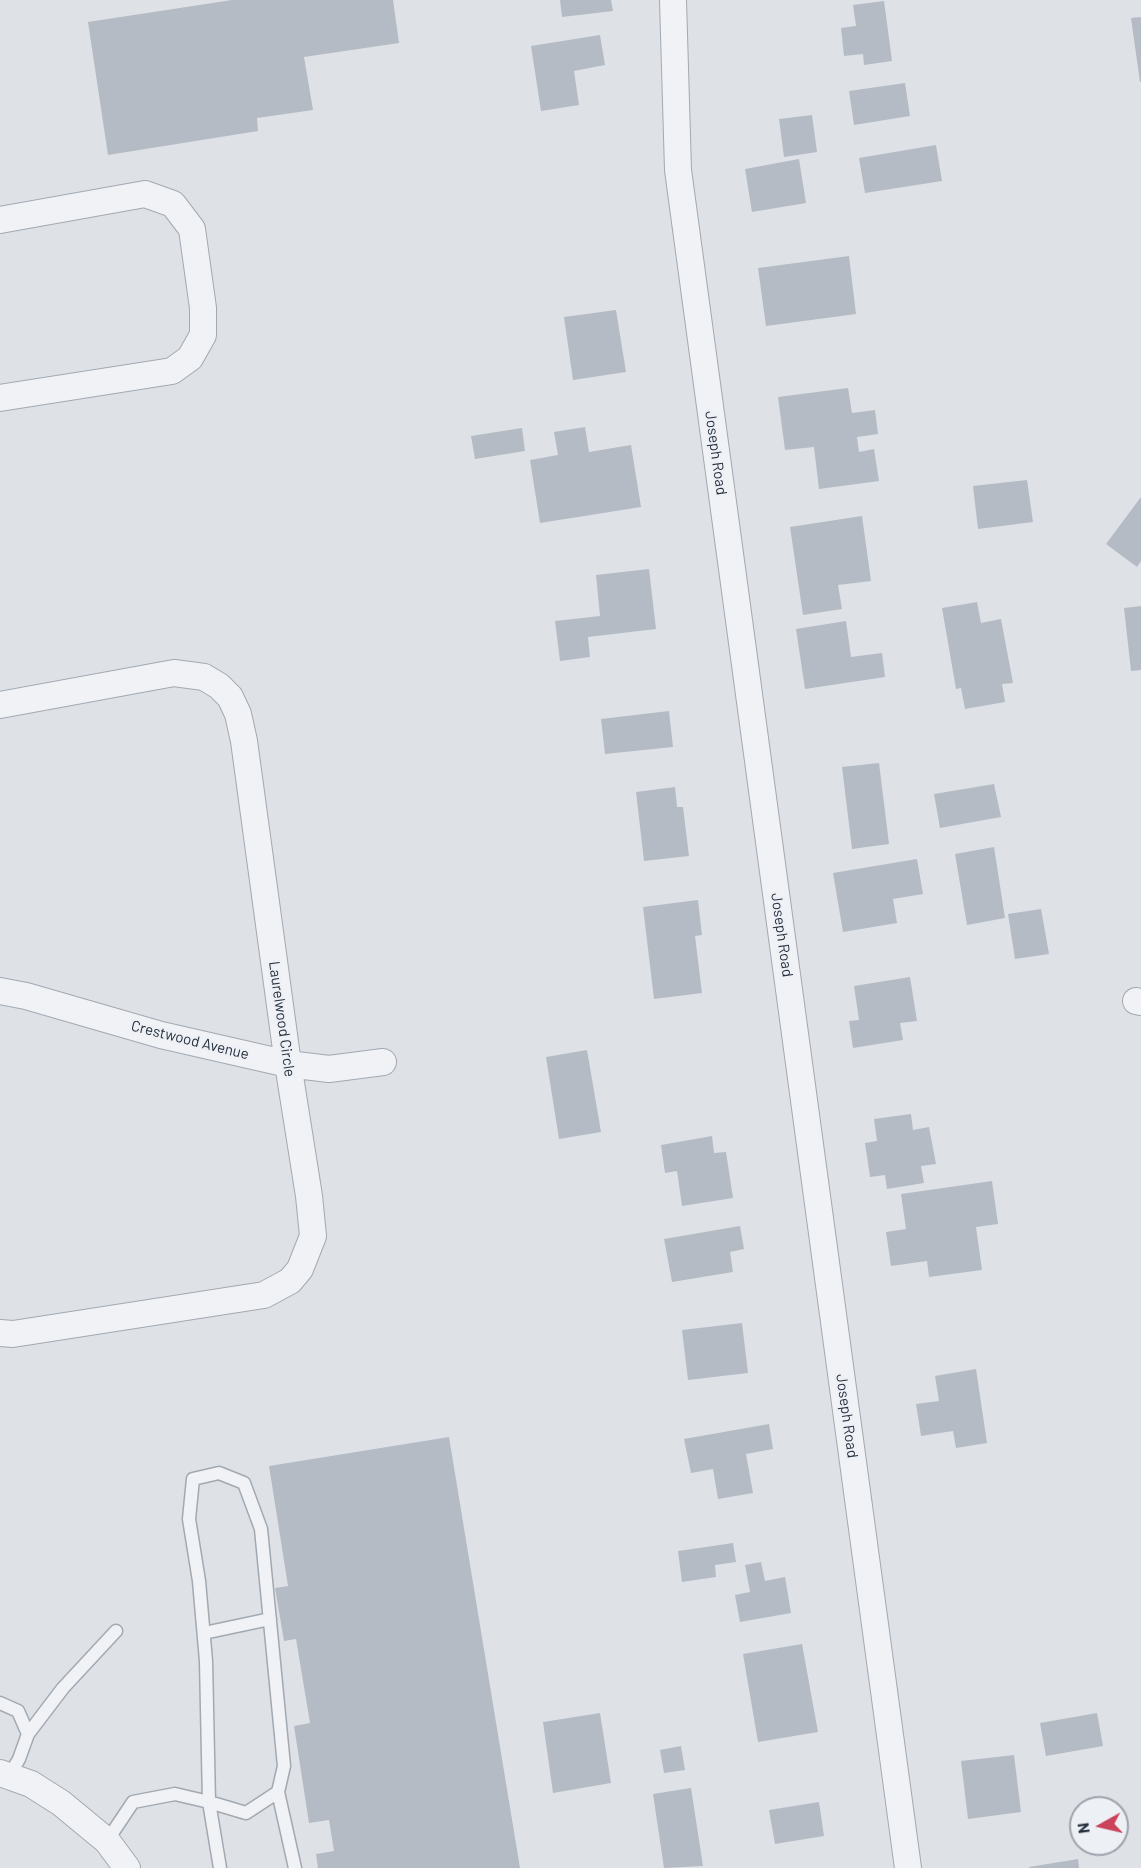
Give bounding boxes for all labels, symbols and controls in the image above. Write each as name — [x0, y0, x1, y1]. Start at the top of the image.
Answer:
street label: Joseph Road — [701, 410, 731, 496]
street label: Joseph Road — [767, 892, 797, 978]
street label: Laurelwood Circle — [265, 960, 299, 1078]
street label: Crestwood Avenue — [129, 1017, 251, 1063]
street label: Joseph Road — [832, 1373, 862, 1459]
north arrow — [1069, 1796, 1129, 1856]
text: N — [1073, 1822, 1093, 1835]

